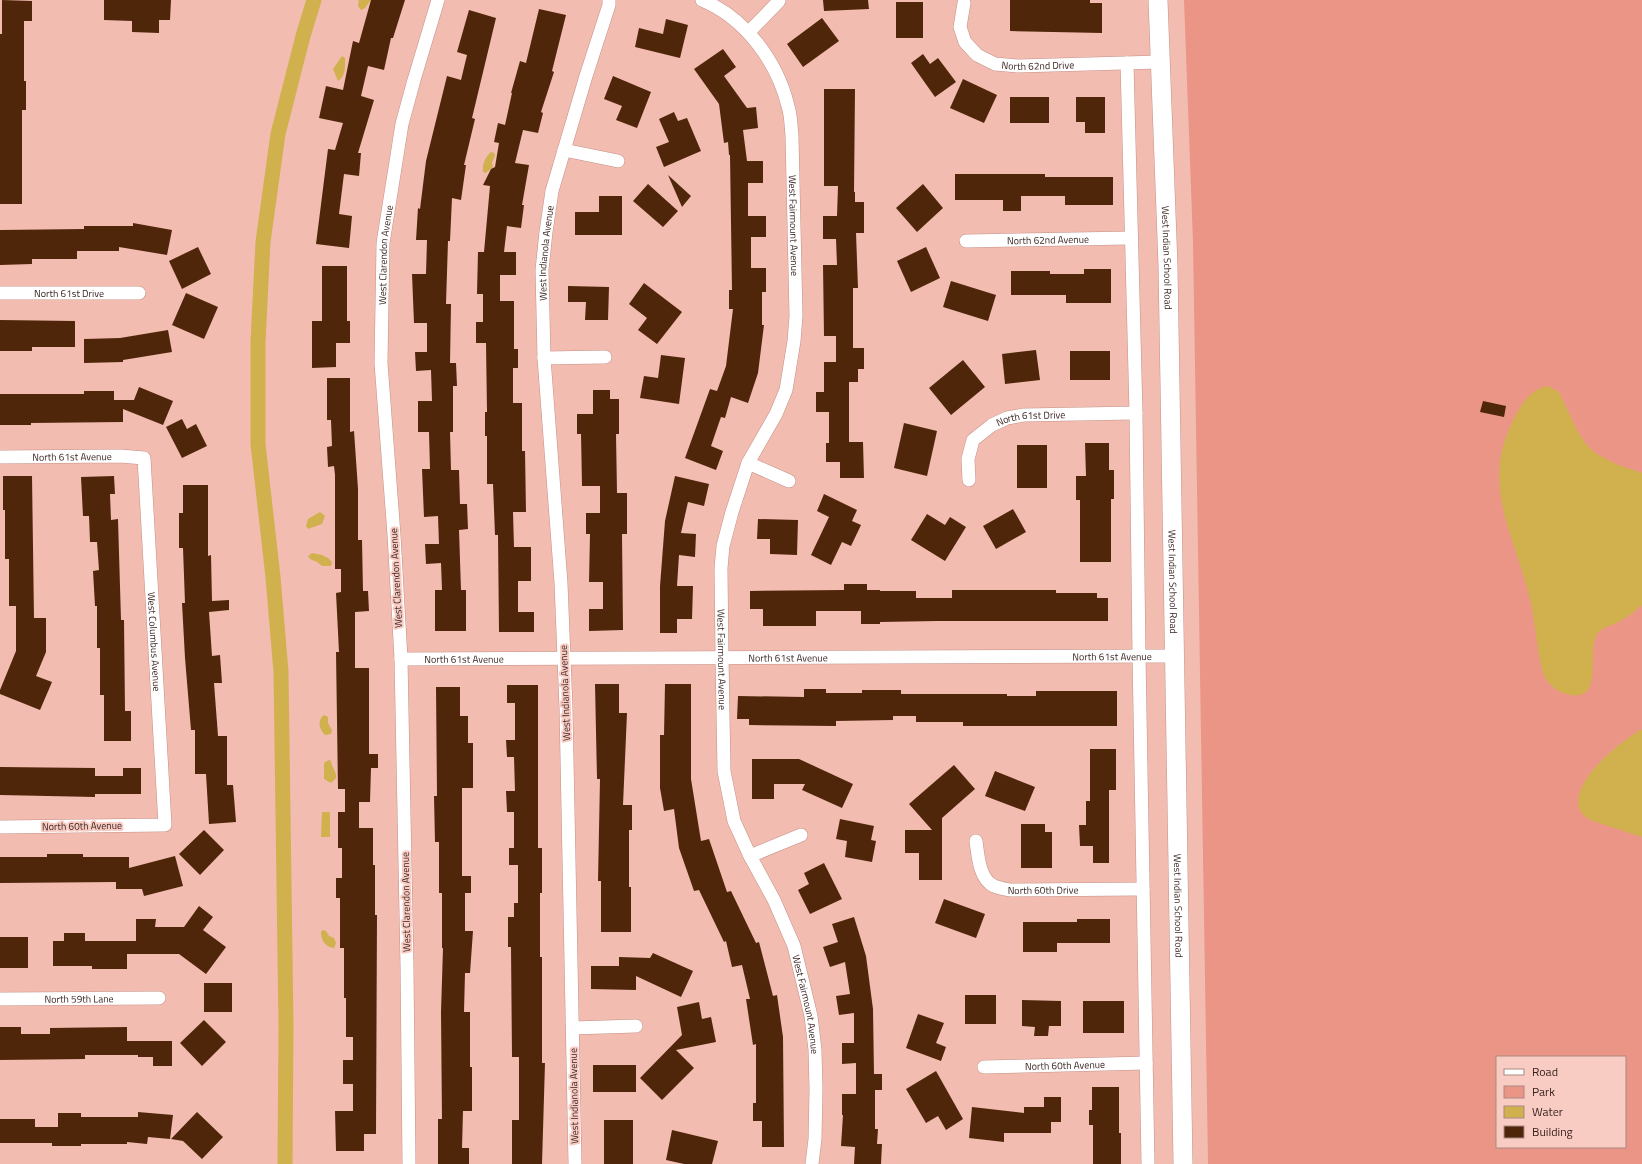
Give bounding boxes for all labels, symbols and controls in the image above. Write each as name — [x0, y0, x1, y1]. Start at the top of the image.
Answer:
street label: North 62nd Drive — [1001, 57, 1074, 74]
street label: West Fairmount Avenue — [785, 175, 803, 276]
street label: West Clarendon Avenue — [374, 204, 396, 305]
street label: West Indianola Avenue — [534, 204, 557, 301]
street label: West Indian School Road — [1158, 206, 1176, 310]
street label: North 62nd Avenue — [1007, 231, 1089, 248]
street label: North 61st Drive — [34, 286, 104, 301]
street label: North 61st Drive — [993, 407, 1065, 430]
street label: North 61st Avenue — [32, 449, 112, 464]
street label: West Clarendon Avenue — [386, 528, 406, 628]
street label: West Indian School Road — [1165, 530, 1182, 634]
street label: West Columbus Avenue — [144, 592, 165, 692]
street label: West Fairmount Avenue — [714, 609, 730, 710]
street label: West Indianola Avenue — [556, 645, 574, 741]
street label: North 61st Avenue — [1072, 649, 1152, 664]
street label: North 61st Avenue — [748, 650, 828, 665]
street label: North 61st Avenue — [424, 651, 504, 666]
street label: North 60th Avenue — [42, 818, 122, 834]
street label: West Clarendon Avenue — [398, 852, 414, 952]
street label: West Indian School Road — [1170, 854, 1187, 958]
street label: North 60th Drive — [1008, 882, 1078, 898]
street label: West Fairmount Avenue — [789, 953, 823, 1054]
street label: North 59th Lane — [44, 991, 114, 1006]
street label: West Indianola Avenue — [566, 1048, 582, 1144]
legend — [1496, 1056, 1626, 1148]
street label: North 60th Avenue — [1025, 1057, 1105, 1073]
text: Road — [1532, 1062, 1558, 1081]
text: Park — [1532, 1082, 1555, 1101]
text: Water — [1532, 1102, 1563, 1121]
text: Building — [1532, 1122, 1573, 1141]

